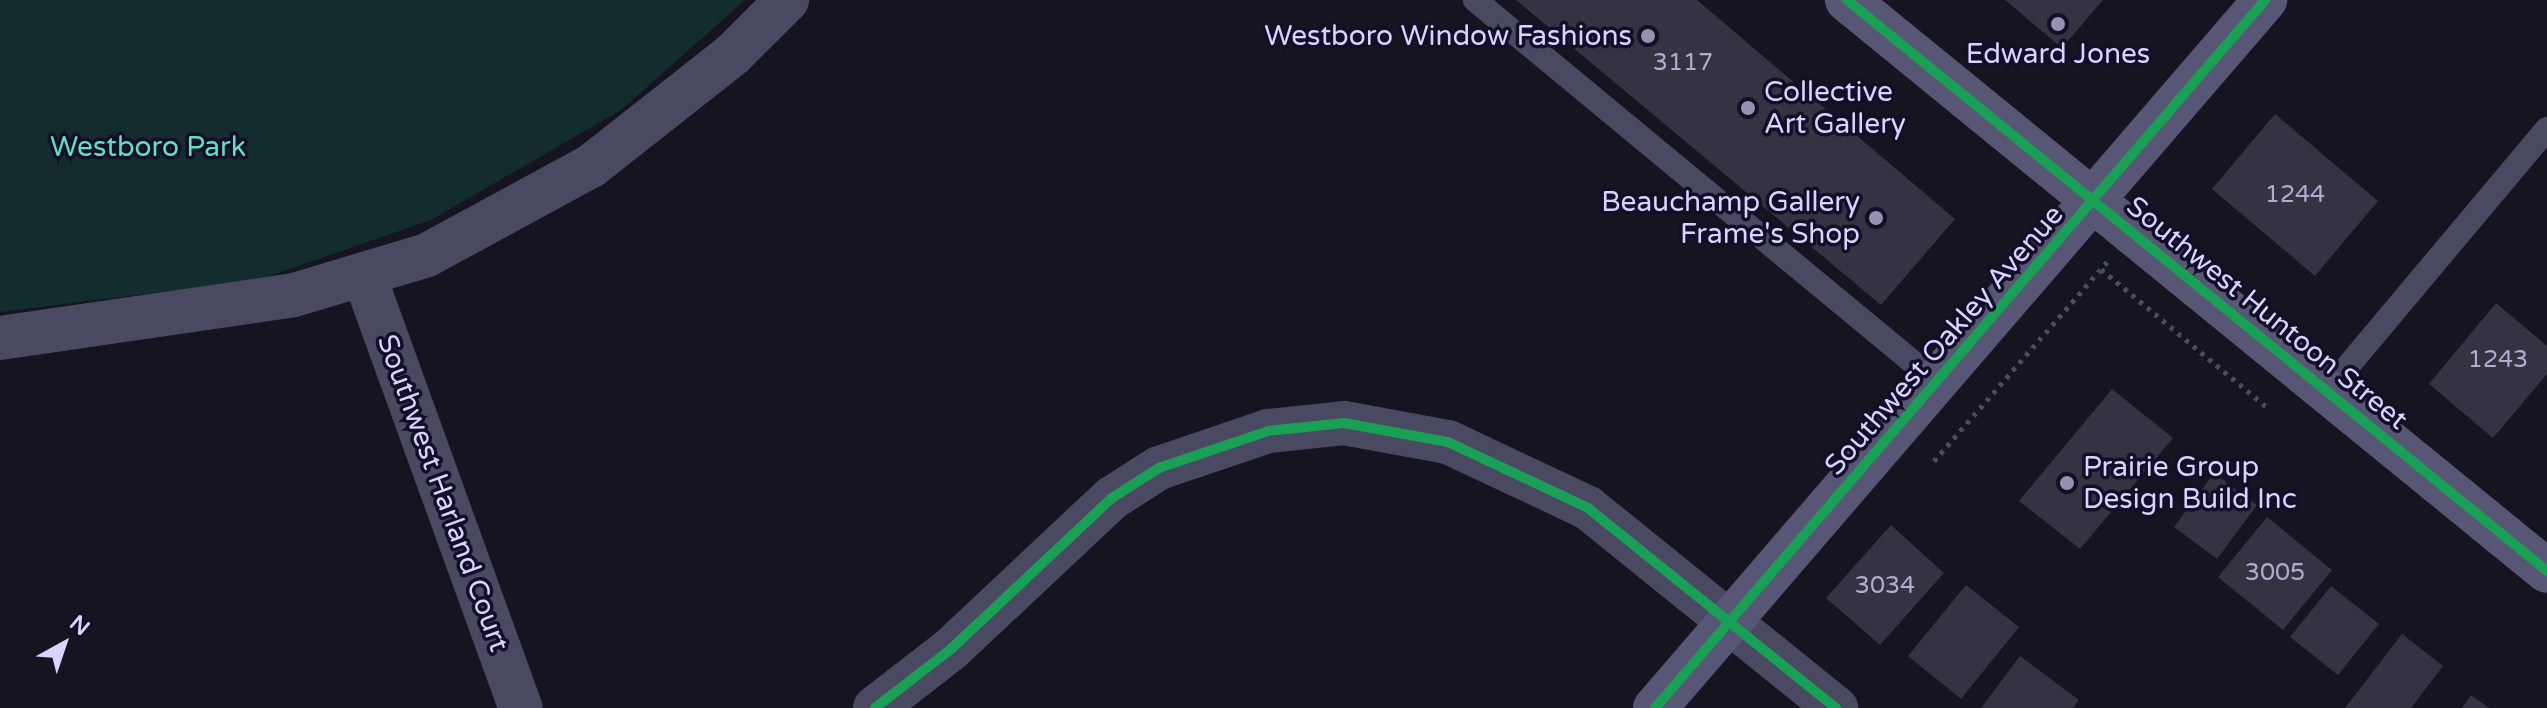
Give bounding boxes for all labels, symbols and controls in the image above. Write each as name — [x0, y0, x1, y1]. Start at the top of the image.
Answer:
marker: Edward Jones — [2049, 15, 2067, 33]
place label: Westboro Window Fashions — [1264, 19, 1632, 53]
marker: Westboro Window Fashions — [1639, 27, 1657, 45]
place label: Edward Jones — [1966, 37, 2150, 71]
house number: 3117 — [1653, 49, 1713, 77]
place label: Collective Art Gallery — [1764, 75, 1906, 141]
marker: Collective Art Gallery — [1739, 99, 1757, 117]
park label: Westboro Park — [50, 130, 246, 164]
house number: 1244 — [2265, 181, 2325, 209]
place label: Beauchamp Gallery Frame's Shop — [1601, 185, 1860, 251]
street label: Southwest Huntoon Street — [2120, 189, 2414, 437]
street label: Southwest Oakley Avenue — [1818, 198, 2070, 482]
marker: Beauchamp Gallery Frame's Shop — [1867, 209, 1885, 227]
street label: Southwest Harland Court — [370, 330, 516, 656]
house number: 1243 — [2468, 346, 2528, 374]
place label: Prairie Group Design Build Inc — [2083, 450, 2297, 516]
marker: Prairie Group Design Build Inc — [2058, 474, 2076, 492]
house number: 3005 — [2245, 559, 2305, 587]
house number: 3034 — [1855, 572, 1915, 600]
north arrow — [24, 604, 104, 684]
text: N — [64, 610, 95, 641]

